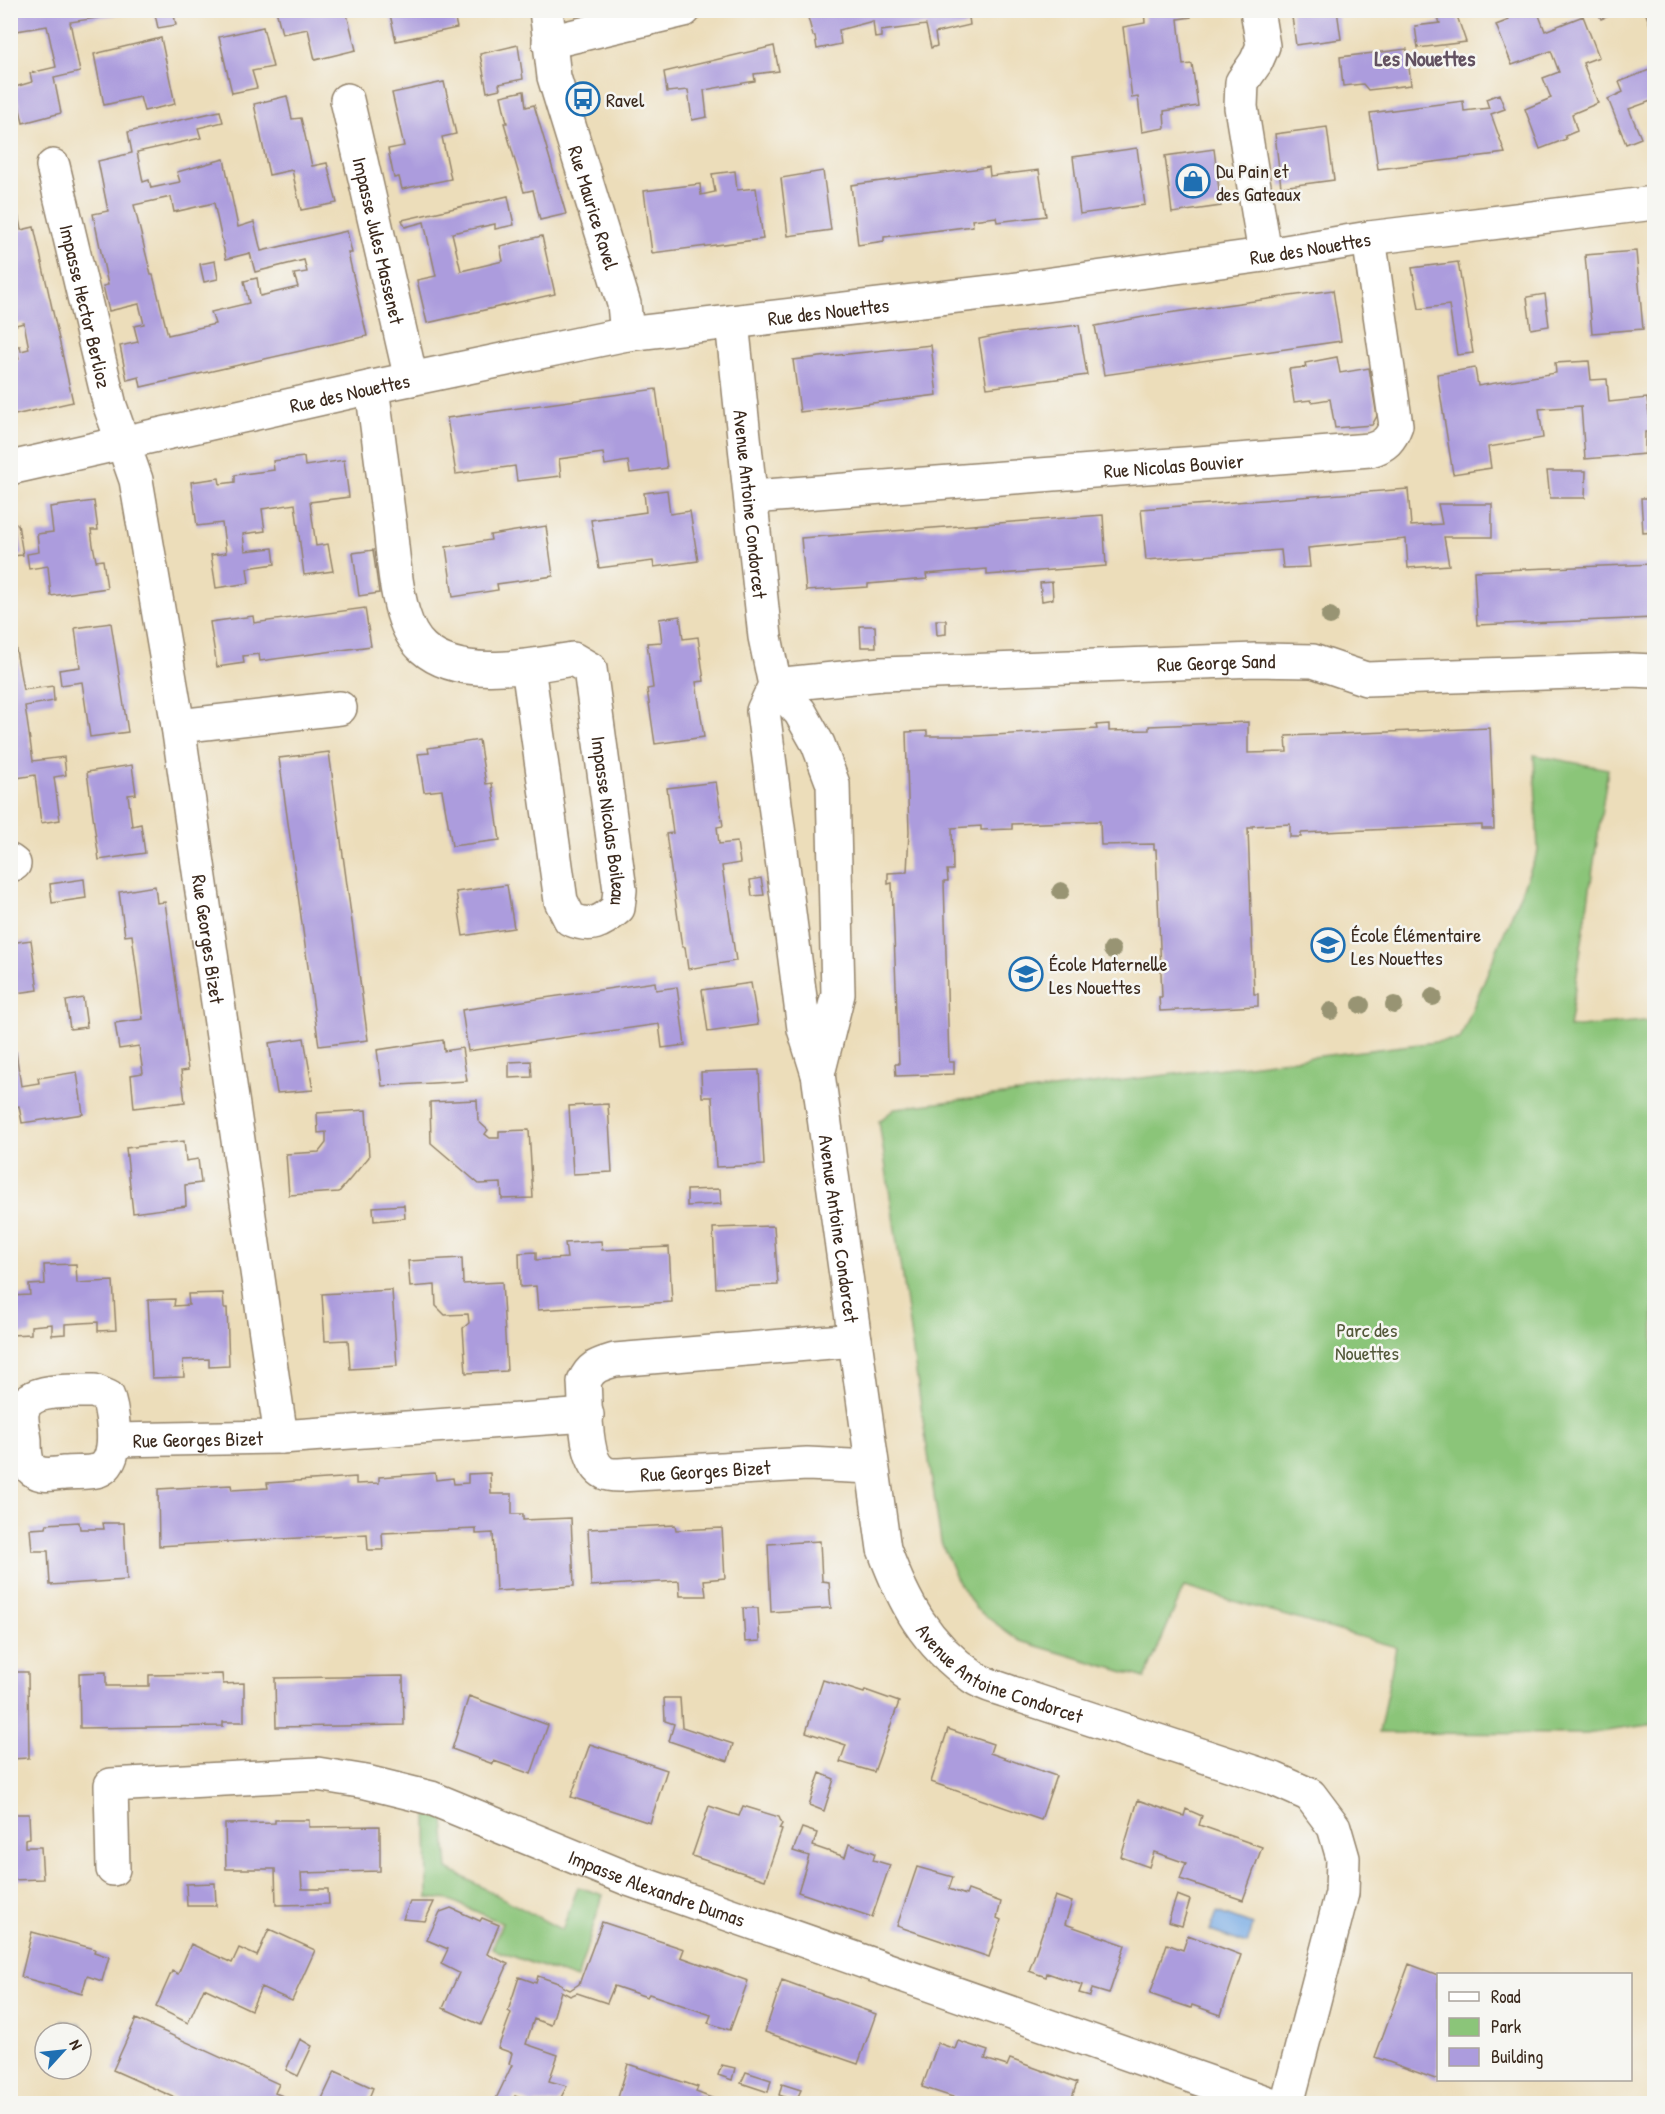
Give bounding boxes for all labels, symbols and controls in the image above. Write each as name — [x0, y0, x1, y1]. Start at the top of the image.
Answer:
district label: Les Nouettes — [1375, 43, 1476, 73]
bus stop icon: Ravel — [565, 81, 601, 117]
place label: Ravel — [606, 86, 645, 113]
street label: Rue Maurice Ravel — [562, 142, 626, 273]
street label: Impasse Jules Massenet — [347, 154, 412, 328]
place label: Du Pain et des Gateaux — [1216, 157, 1301, 207]
shop icon: Du Pain et des Gateaux — [1175, 163, 1211, 199]
street label: Impasse Hector Berlioz — [54, 222, 119, 391]
street label: Rue des Nouettes — [1248, 224, 1373, 270]
street label: Rue des Nouettes — [766, 290, 891, 331]
street label: Rue des Nouettes — [287, 366, 412, 418]
street label: Avenue Antoine Condorcet — [728, 408, 774, 601]
street label: Rue Nicolas Bouvier — [1103, 446, 1245, 484]
street label: Rue George Sand — [1157, 646, 1276, 677]
street label: Impasse Nicolas Boileau — [586, 734, 633, 907]
street label: Rue Georges Bizet — [186, 873, 232, 1007]
place label: École Élémentaire Les Nouettes — [1351, 921, 1481, 971]
school or university icon: École Élémentaire Les Nouettes — [1310, 927, 1346, 963]
place label: École Maternelle Les Nouettes — [1049, 950, 1167, 1000]
school or university icon: École Maternelle Les Nouettes — [1008, 956, 1044, 992]
street label: Avenue Antoine Condorcet — [813, 1133, 866, 1325]
park label: Parc des Nouettes — [1335, 1316, 1399, 1366]
street label: Rue Georges Bizet — [133, 1424, 264, 1453]
street label: Rue Georges Bizet — [640, 1453, 772, 1487]
street label: Avenue Antoine Condorcet — [911, 1618, 1088, 1729]
street label: Impasse Alexandre Dumas — [565, 1842, 749, 1933]
legend — [1437, 1973, 1632, 2081]
text: Road — [1491, 1984, 1521, 2009]
text: Park — [1491, 2014, 1522, 2039]
north arrow — [33, 2021, 93, 2081]
text: N — [65, 2035, 88, 2053]
text: Building — [1491, 2044, 1543, 2069]

